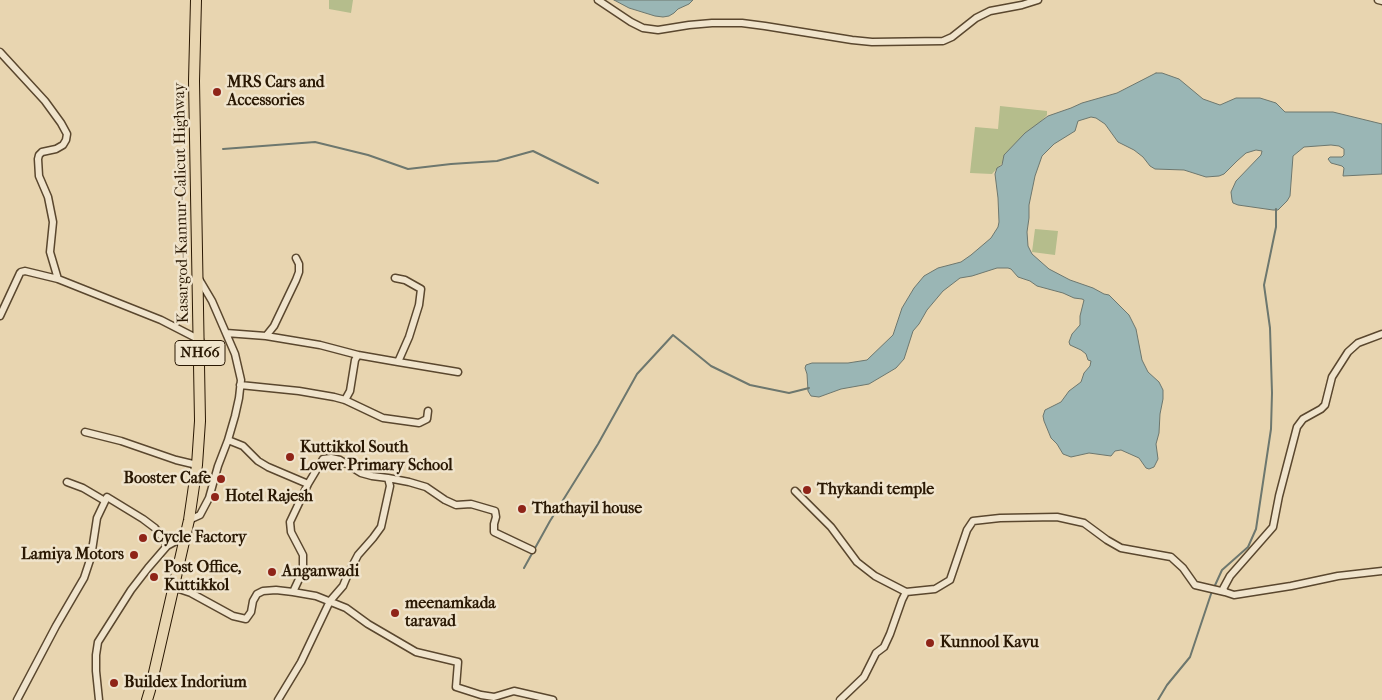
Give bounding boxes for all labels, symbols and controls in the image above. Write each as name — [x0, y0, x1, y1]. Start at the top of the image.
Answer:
place label: MRS Cars and Accessories — [227, 73, 325, 111]
street label: Kasargod-Kannur-Calicut Highway — [170, 83, 194, 323]
marker: MRS Cars and Accessories — [211, 86, 223, 98]
road number: NH66 — [175, 340, 225, 366]
place label: Kuttikkol South Lower Primary School — [300, 438, 453, 476]
marker: Kuttikkol South Lower Primary School — [284, 451, 296, 463]
place label: Booster Cafe — [123, 469, 211, 489]
marker: Booster Cafe — [215, 473, 227, 485]
place label: Thykandi temple — [817, 480, 934, 500]
marker: Thykandi temple — [801, 484, 813, 496]
place label: Hotel Rajesh — [225, 487, 313, 507]
marker: Hotel Rajesh — [209, 491, 221, 503]
place label: Thathayil house — [532, 499, 642, 519]
marker: Thathayil house — [516, 503, 528, 515]
place label: Cycle Factory — [153, 528, 247, 548]
marker: Cycle Factory — [137, 532, 149, 544]
place label: Lamiya Motors — [21, 545, 124, 565]
marker: Lamiya Motors — [128, 549, 140, 561]
place label: Post Office, Kuttikkol — [164, 558, 241, 596]
place label: Anganwadi — [282, 562, 359, 582]
marker: Anganwadi — [266, 566, 278, 578]
marker: Post Office, Kuttikkol — [148, 571, 160, 583]
place label: meenamkada taravad — [405, 594, 496, 632]
marker: meenamkada taravad — [389, 607, 401, 619]
place label: Kunnool Kavu — [940, 633, 1039, 653]
marker: Kunnool Kavu — [924, 637, 936, 649]
place label: Buildex Indorium — [124, 673, 247, 693]
marker: Buildex Indorium — [108, 677, 120, 689]

